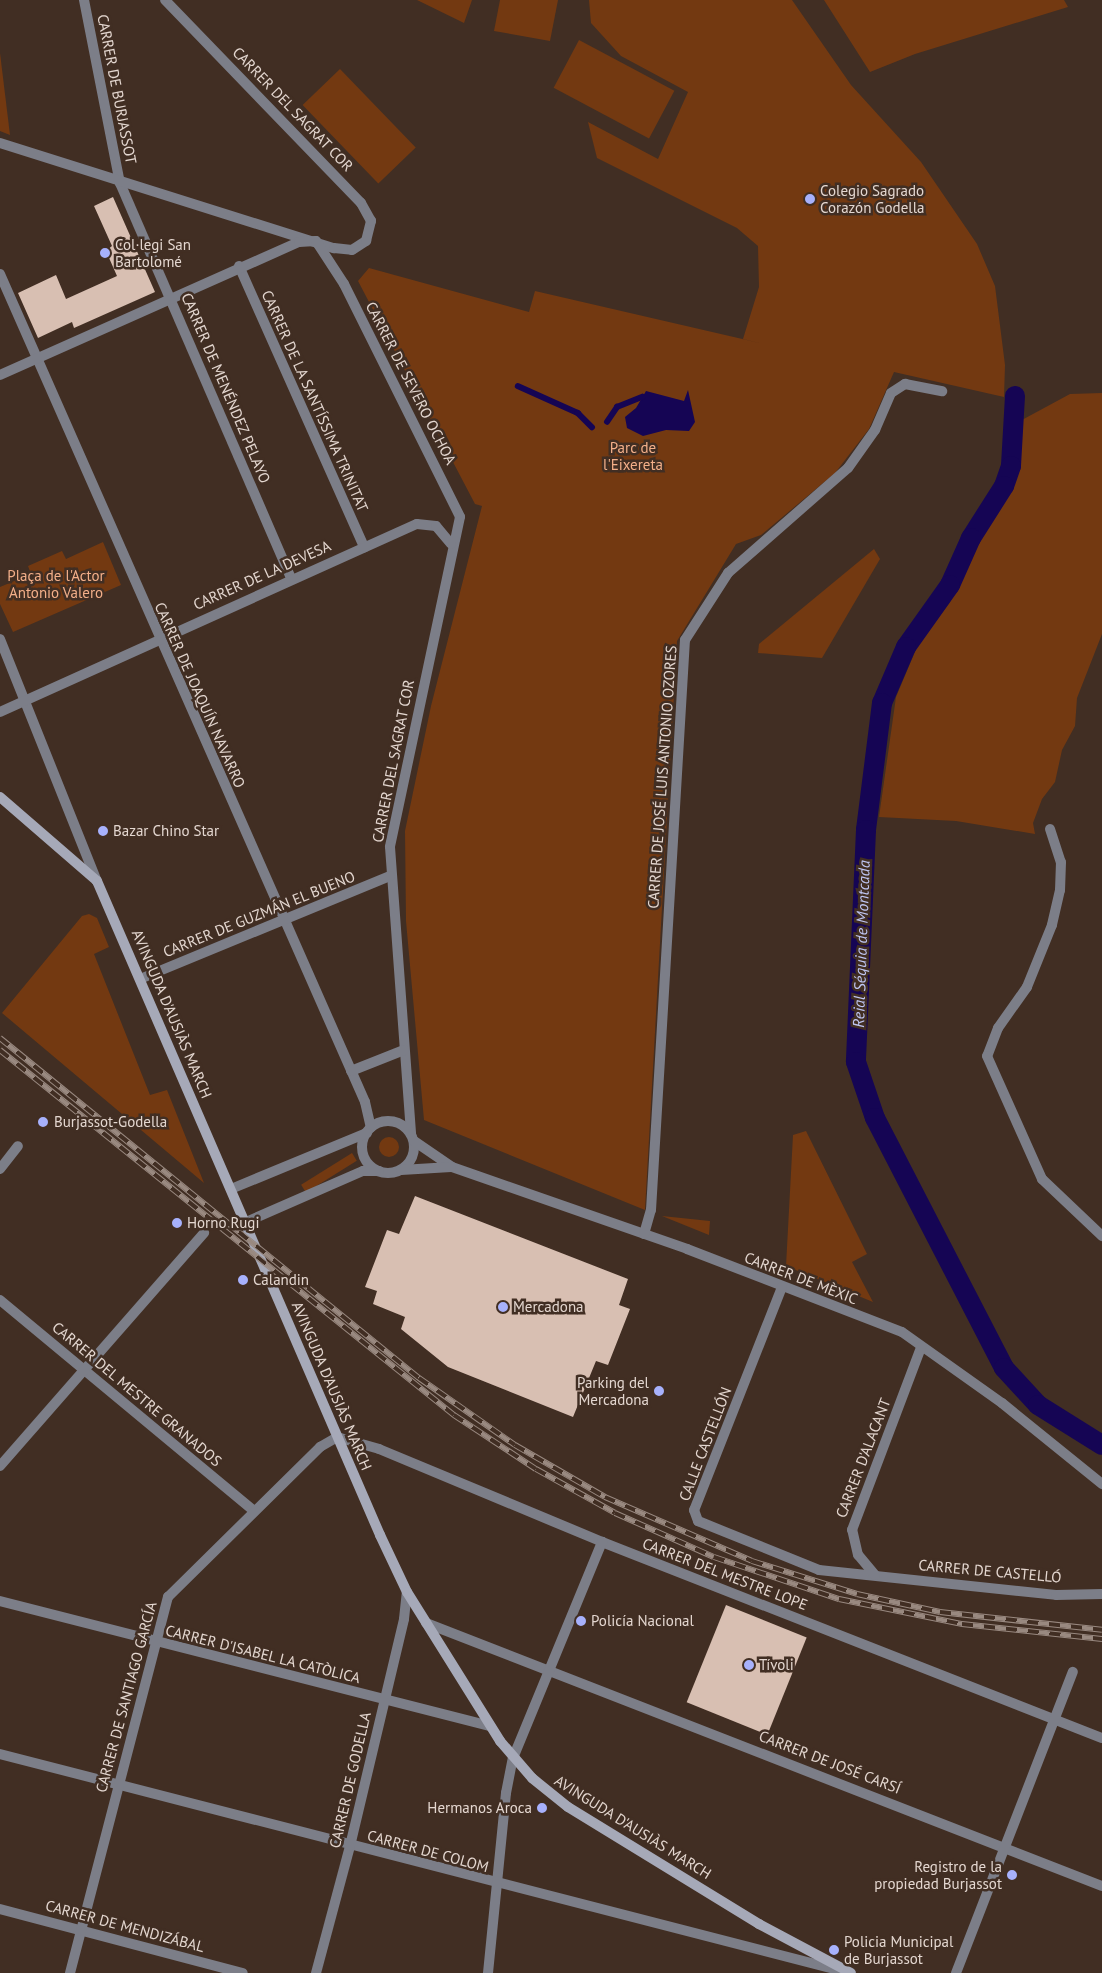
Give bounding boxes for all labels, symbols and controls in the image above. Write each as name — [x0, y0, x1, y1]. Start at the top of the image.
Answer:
street label: CARRER DE BURJASSOT — [94, 13, 140, 165]
street label: CARRER DEL SAGRAT COR — [229, 43, 357, 175]
place label: Colegio Sagrado Corazón Godella — [820, 181, 924, 216]
marker: Colegio Sagrado Corazón Godella — [804, 193, 816, 205]
place label: Col·legi San Bartolomé — [115, 235, 191, 270]
marker: Col·legi San Bartolomé — [99, 247, 111, 259]
street label: CARRER DE LA SANTÍSSIMA TRINITAT — [258, 287, 372, 515]
street label: CARRER DE MENÉNDEZ PELAYO — [178, 290, 274, 486]
street label: CARRER DE SEVERO OCHOA — [362, 299, 460, 467]
park label: Parc de l'Eixereta — [603, 438, 663, 473]
street label: CARRER DE LA DEVESA — [190, 536, 334, 614]
park label: Plaça de l'Actor Antonio Valero — [7, 566, 105, 601]
street label: CARRER DE JOAQUÍN NAVARRO — [151, 600, 249, 790]
street label: CARRER DE JOSÉ LUIS ANTONIO OZORES — [644, 644, 680, 910]
street label: CARRER DEL SAGRAT COR — [368, 677, 418, 845]
place label: Bazar Chino Star — [113, 822, 219, 840]
marker: Bazar Chino Star — [97, 825, 109, 837]
water label: Reial Séquia de Montcada — [848, 860, 874, 1028]
street label: CARRER DE GUZMÁN EL BUENO — [160, 867, 358, 961]
street label: AVINGUDA D'AUSIÀS MARCH — [128, 927, 216, 1101]
place label: Burjassot-Godella — [54, 1113, 167, 1131]
marker: Burjassot-Godella — [36, 1115, 50, 1129]
place label: Horno Rugi — [187, 1214, 259, 1232]
marker: Horno Rugi — [171, 1217, 183, 1229]
street label: CARRER DE MÈXIC — [742, 1248, 860, 1308]
place label: Calandin — [253, 1271, 309, 1289]
marker: Calandin — [237, 1274, 249, 1286]
place label: Mercadona — [513, 1298, 584, 1316]
street label: AVINGUDA D'AUSIÀS MARCH — [288, 1299, 376, 1473]
marker: Mercadona — [497, 1301, 509, 1313]
street label: CARRER DEL MESTRE GRANADOS — [49, 1318, 225, 1470]
place label: Parking del Mercadona — [577, 1373, 649, 1408]
street label: CALLE CASTELLÓN — [675, 1384, 735, 1504]
marker: Parking del Mercadona — [653, 1385, 665, 1397]
street label: CARRER D'ALACANT — [832, 1396, 894, 1520]
street label: CARRER DEL MESTRE LOPE — [640, 1534, 810, 1614]
street label: CARRER DE CASTELLÓ — [918, 1556, 1062, 1586]
street label: CARRER DE SANTIAGO GARCÍA — [92, 1600, 160, 1794]
place label: Policía Nacional — [591, 1612, 694, 1630]
marker: Policía Nacional — [575, 1615, 587, 1627]
street label: CARRER D'ISABEL LA CATÒLICA — [163, 1621, 363, 1687]
place label: Tívoli — [759, 1656, 794, 1674]
marker: Tívoli — [743, 1659, 755, 1671]
street label: CARRER DE GODELLA — [326, 1710, 374, 1850]
street label: CARRER DE JOSÉ CARSÍ — [757, 1727, 903, 1797]
street label: AVINGUDA D'AUSIÀS MARCH — [551, 1771, 715, 1883]
place label: Hermanos Aroca — [427, 1799, 532, 1817]
marker: Hermanos Aroca — [536, 1802, 548, 1814]
street label: CARRER DE COLOM — [365, 1826, 491, 1876]
place label: Registro de la propiedad Burjassot — [874, 1857, 1002, 1892]
marker: Registro de la propiedad Burjassot — [1006, 1869, 1018, 1881]
street label: CARRER DE MENDIZÁBAL — [44, 1896, 206, 1956]
place label: Policia Municipal de Burjassot — [844, 1932, 953, 1967]
marker: Policia Municipal de Burjassot — [828, 1944, 840, 1956]

